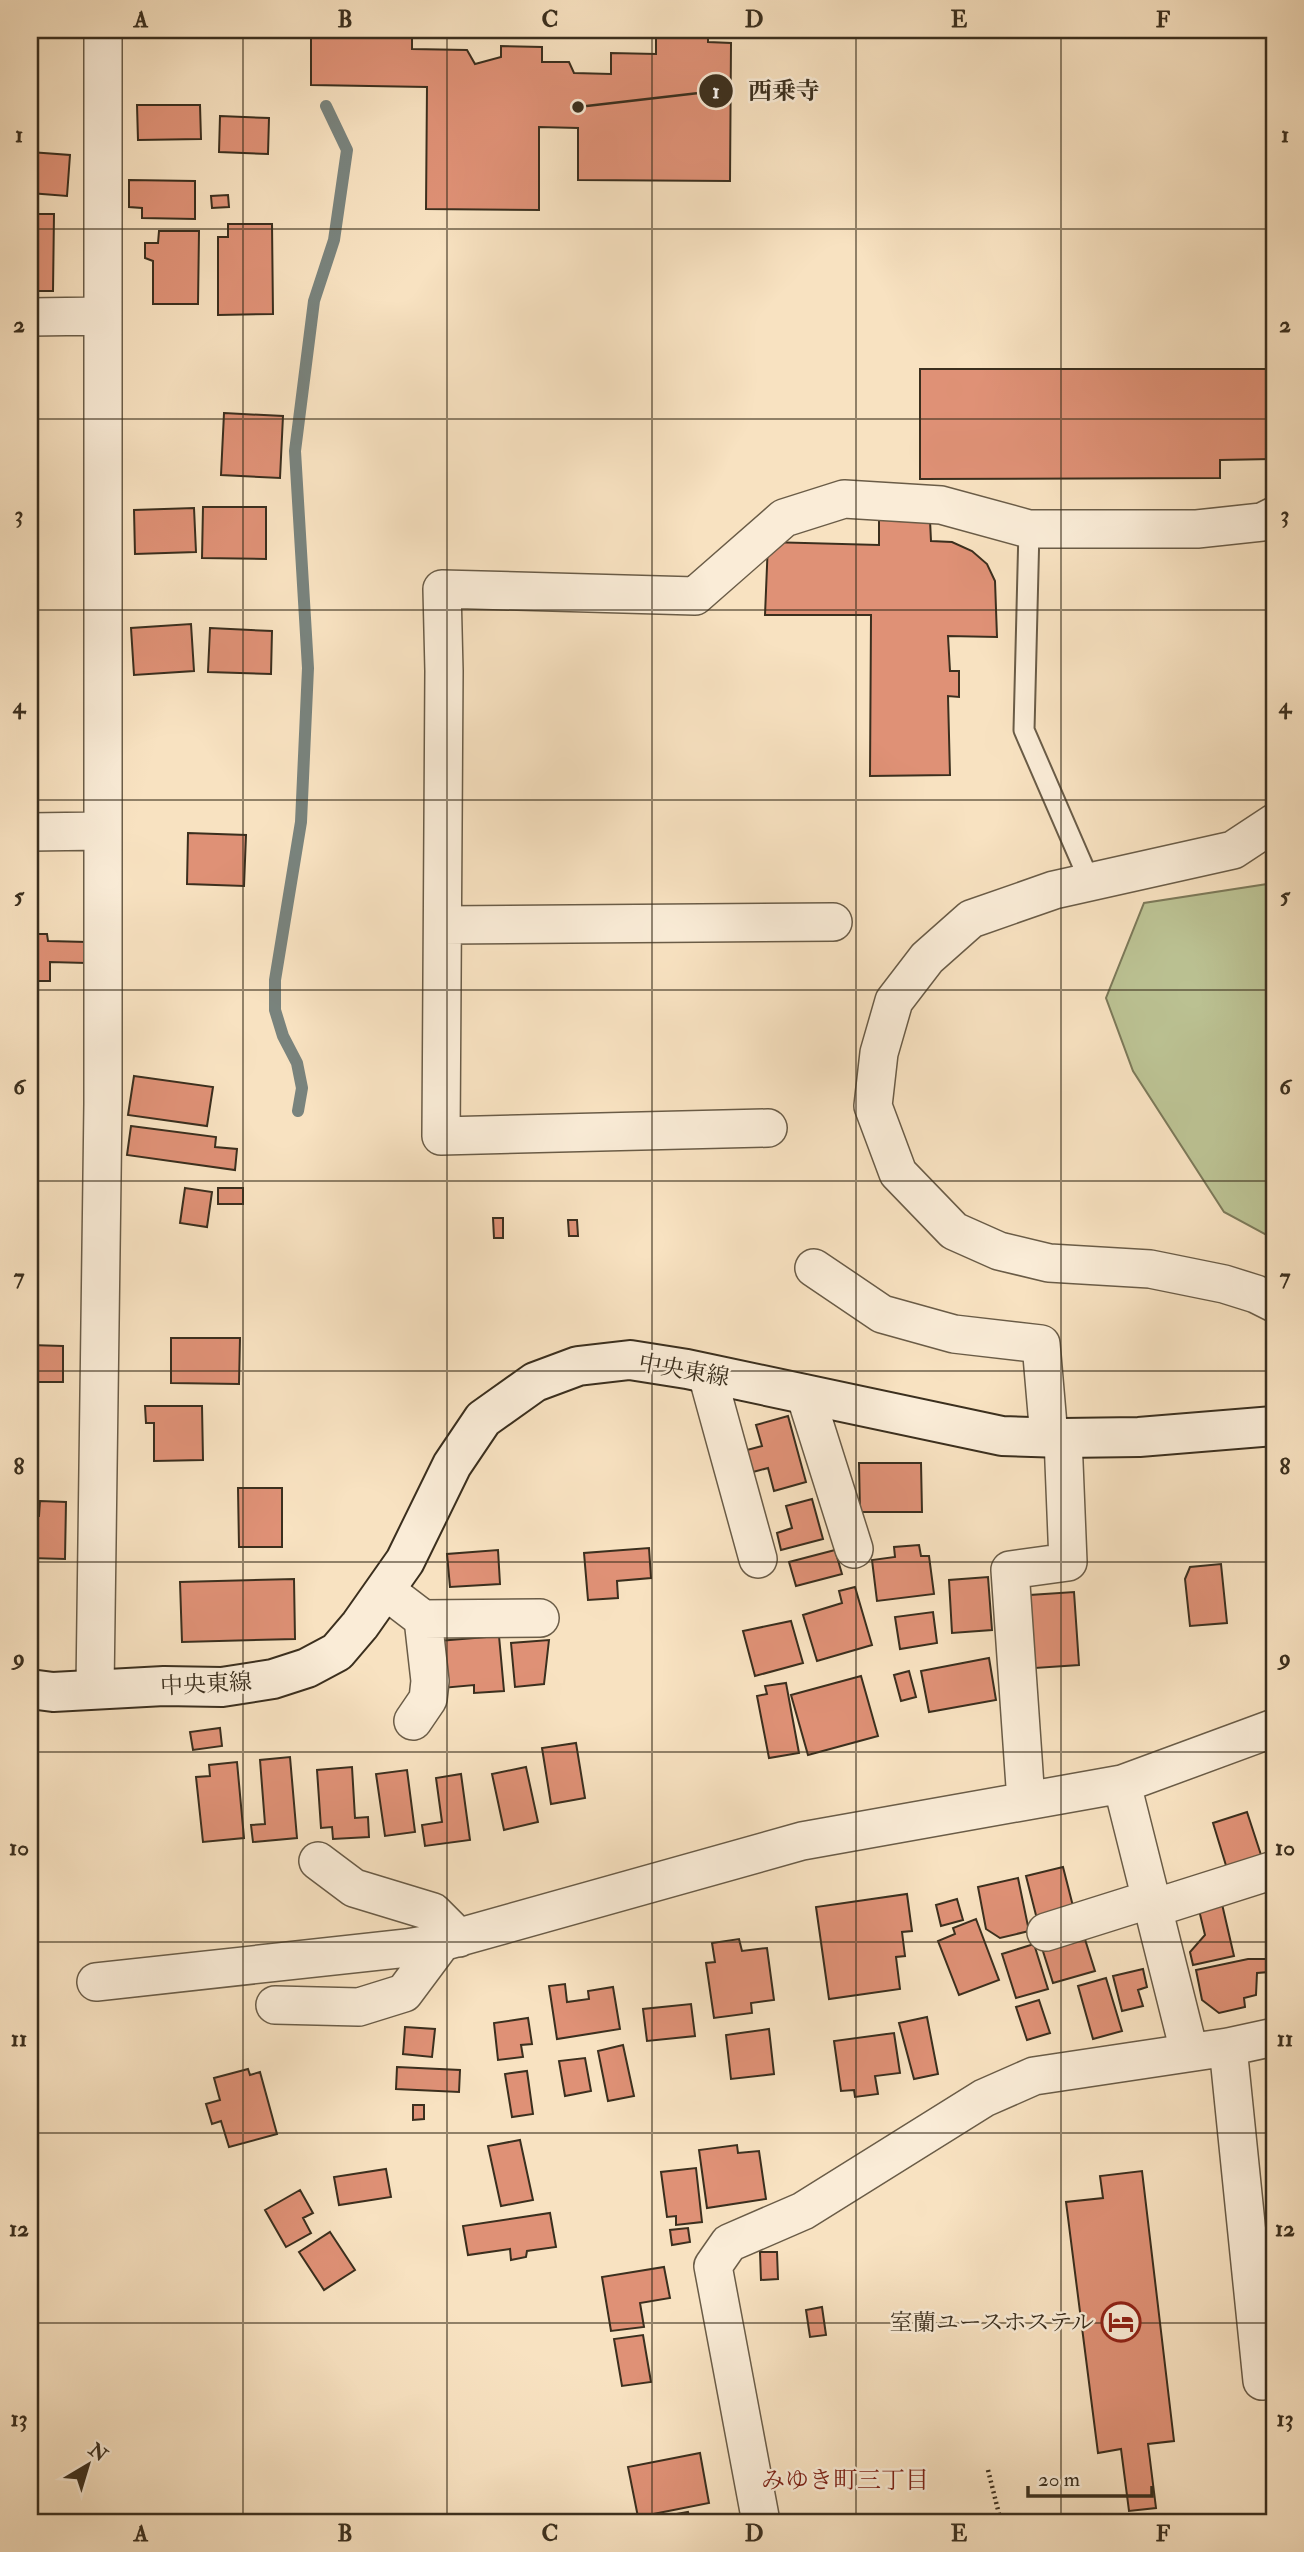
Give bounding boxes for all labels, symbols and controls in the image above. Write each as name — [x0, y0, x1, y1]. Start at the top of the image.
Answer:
text: A — [133, 5, 149, 34]
text: B — [337, 5, 353, 34]
text: C — [542, 5, 558, 34]
text: D — [745, 5, 763, 34]
text: E — [951, 5, 968, 34]
text: F — [1156, 5, 1171, 34]
callout: 西乗寺 — [699, 68, 834, 113]
text: 西乗寺 — [748, 76, 820, 107]
text: 1 — [712, 78, 720, 105]
text: 1 — [15, 120, 23, 149]
text: 1 — [1281, 120, 1289, 149]
text: 2 — [13, 310, 25, 339]
text: 2 — [1279, 310, 1291, 339]
text: 3 — [15, 500, 23, 529]
text: 3 — [1281, 500, 1289, 529]
text: 4 — [12, 691, 27, 720]
text: 4 — [1278, 691, 1293, 720]
text: 5 — [14, 881, 25, 910]
text: 5 — [1280, 881, 1291, 910]
text: 6 — [13, 1072, 27, 1101]
text: 6 — [1279, 1072, 1293, 1101]
text: 7 — [14, 1262, 25, 1291]
text: 7 — [1280, 1262, 1291, 1291]
street label: 中央東線 — [636, 1348, 732, 1392]
text: 8 — [14, 1452, 25, 1481]
text: 8 — [1280, 1452, 1291, 1481]
text: 9 — [11, 1643, 25, 1672]
text: 9 — [1277, 1643, 1291, 1672]
street label: 中央東線 — [159, 1667, 253, 1701]
text: 10 — [9, 1833, 29, 1862]
text: 10 — [1275, 1833, 1295, 1862]
text: 11 — [11, 2024, 27, 2053]
text: 11 — [1277, 2024, 1293, 2053]
text: 12 — [9, 2214, 29, 2243]
text: 12 — [1275, 2214, 1295, 2243]
hotel icon: 室蘭ユースホステル — [1100, 2301, 1142, 2343]
place label: 室蘭ユースホステル — [890, 2308, 1094, 2337]
text: 13 — [10, 2404, 28, 2433]
text: 13 — [1276, 2404, 1294, 2433]
north arrow — [52, 2430, 122, 2500]
text: N — [83, 2437, 113, 2468]
scale bar — [1028, 2454, 1152, 2498]
district label: みゆき町三丁目 — [761, 2465, 929, 2496]
text: 20 m — [1038, 2466, 1080, 2493]
text: A — [133, 2519, 149, 2548]
text: B — [337, 2519, 353, 2548]
text: C — [542, 2519, 558, 2548]
text: D — [745, 2519, 763, 2548]
text: E — [951, 2519, 968, 2548]
text: F — [1156, 2519, 1171, 2548]

